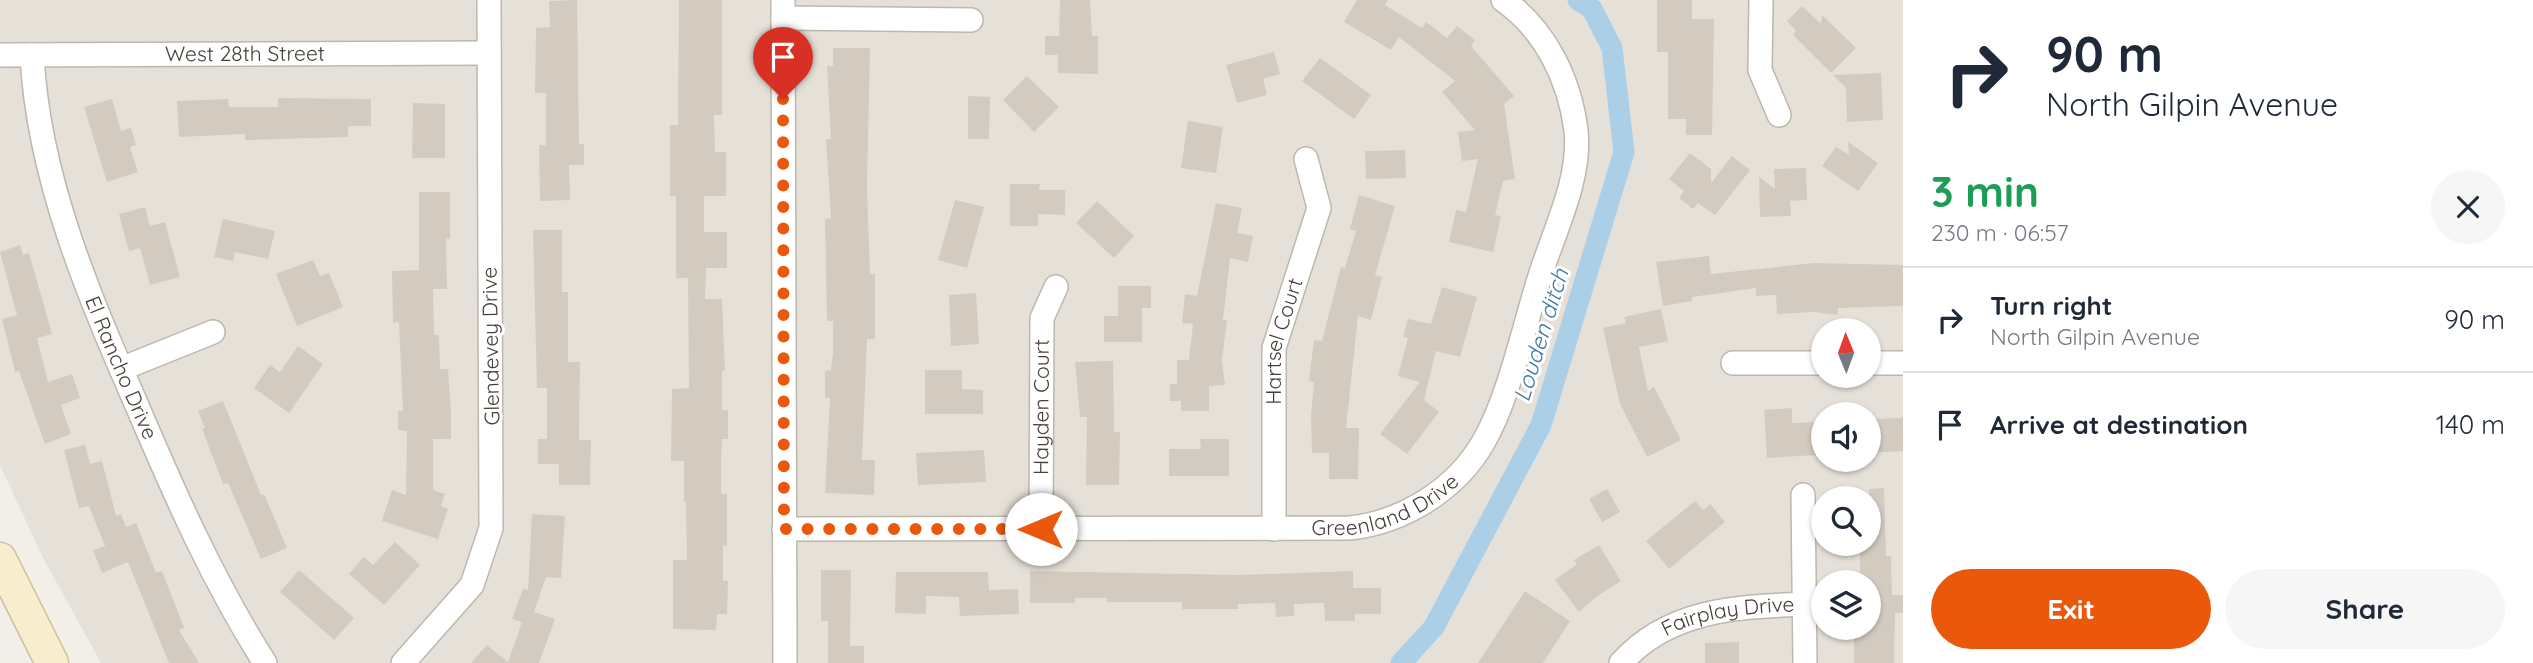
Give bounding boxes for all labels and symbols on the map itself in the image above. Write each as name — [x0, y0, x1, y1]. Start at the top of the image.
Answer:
pin — [753, 27, 813, 99]
street label: West 28th Street — [165, 40, 325, 66]
water label: Louden ditch — [1507, 264, 1575, 405]
street label: Glendevey Drive — [476, 266, 504, 426]
street label: Hartsel Court — [1260, 275, 1308, 405]
street label: El Rancho Drive — [80, 292, 164, 443]
north arrow — [1811, 318, 1881, 388]
street label: Hayden Court — [1027, 339, 1054, 475]
street label: Greenland Drive — [1312, 468, 1463, 540]
position arrow — [1004, 492, 1078, 566]
street label: Fairplay Drive — [1657, 590, 1795, 641]

